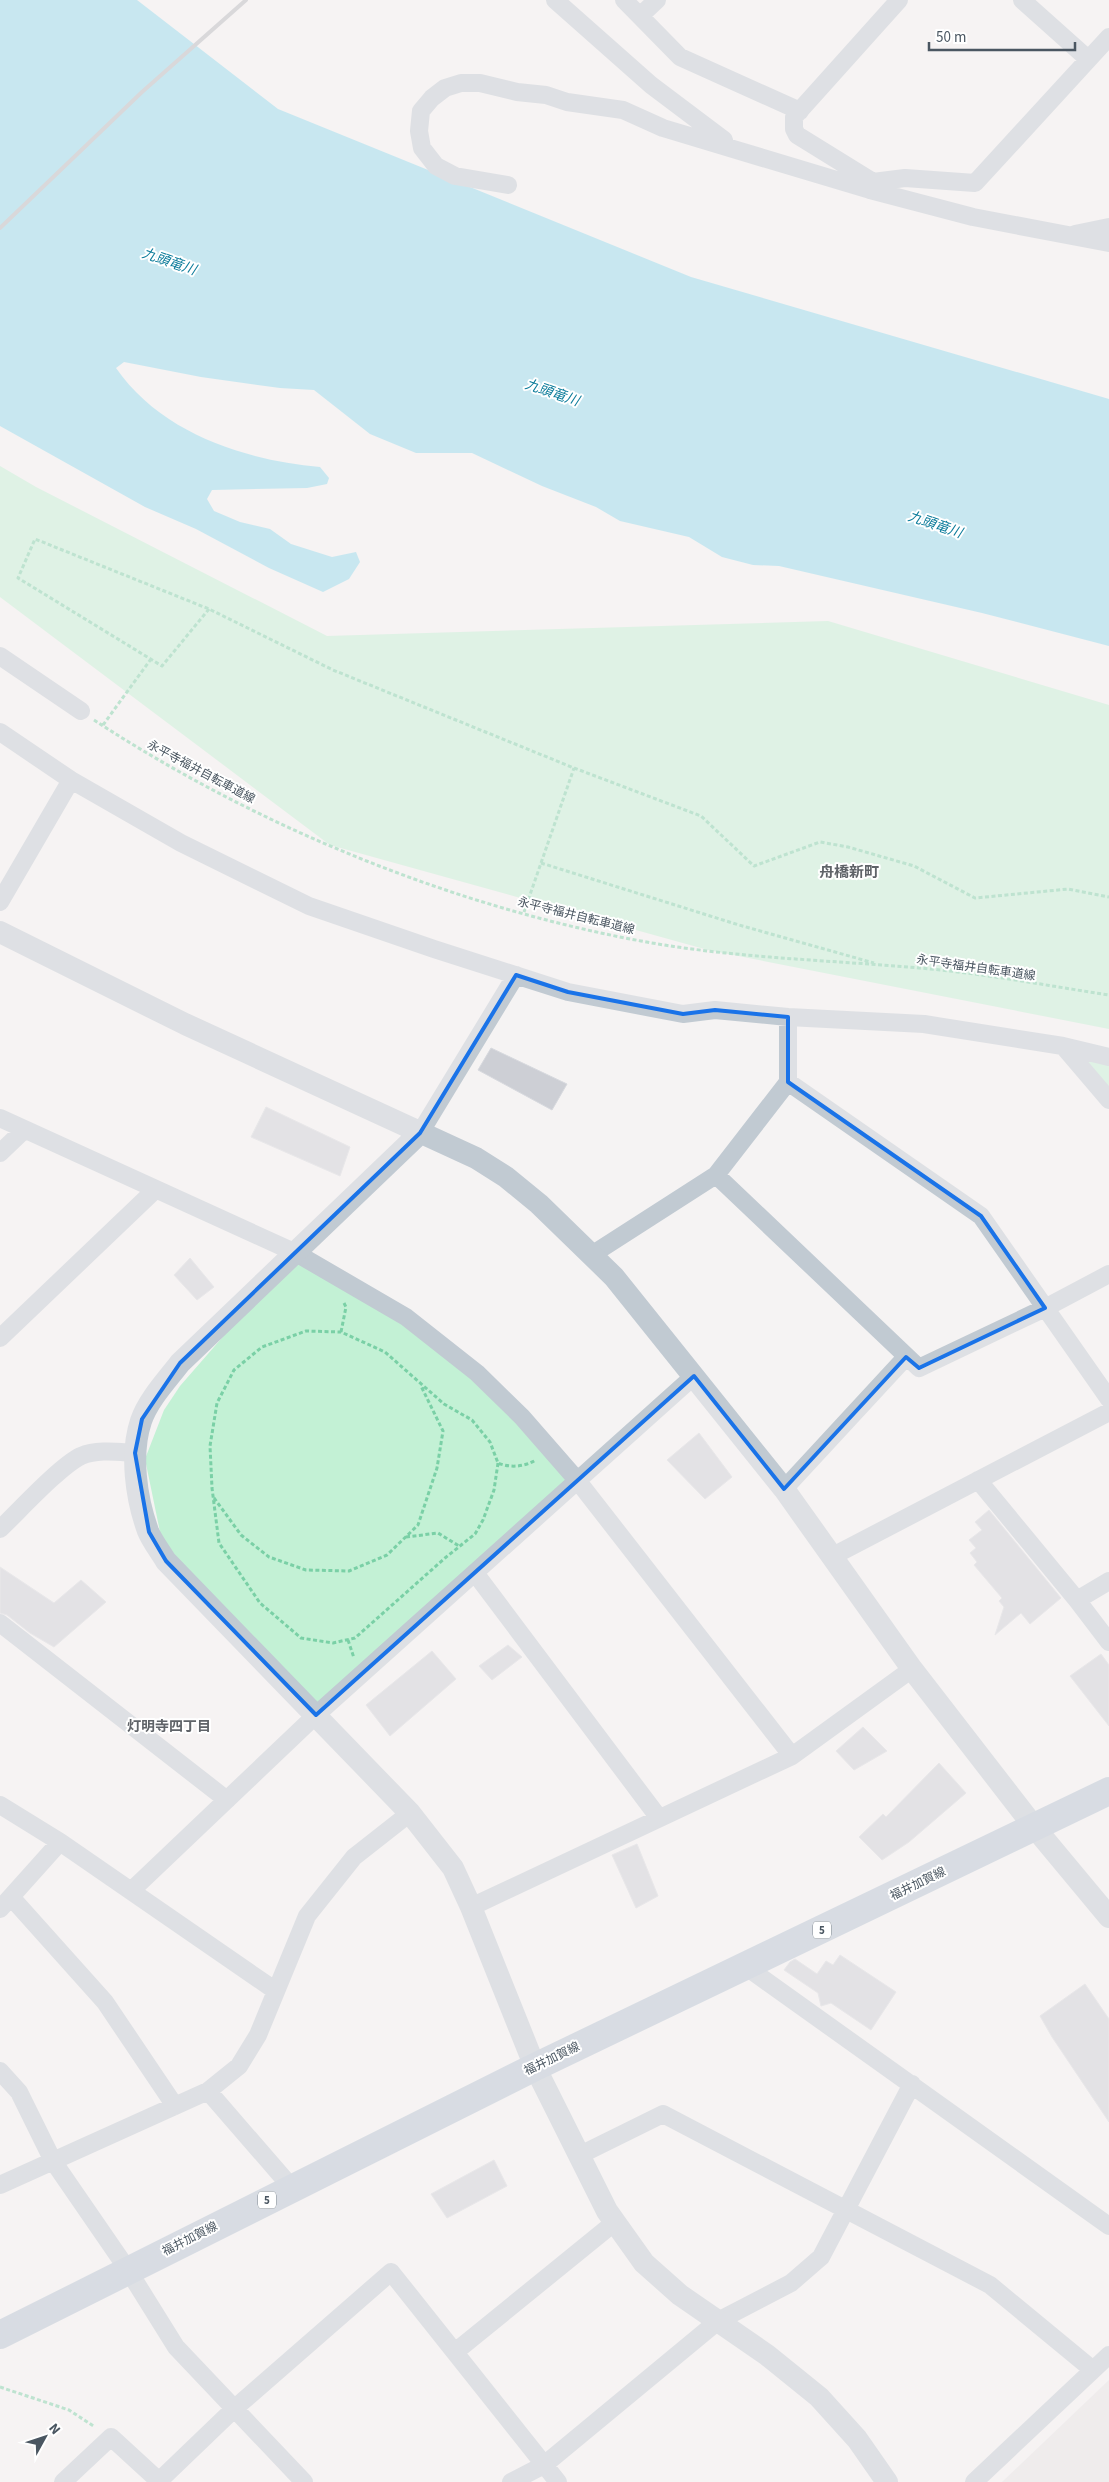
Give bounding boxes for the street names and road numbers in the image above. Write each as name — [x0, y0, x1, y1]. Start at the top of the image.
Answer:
street label: 永平寺福井自転車道線 — [144, 736, 258, 808]
street label: 永平寺福井自転車道線 — [516, 893, 636, 939]
street label: 永平寺福井自転車道線 — [915, 951, 1037, 985]
street label: 福井加賀線 — [887, 1863, 949, 1905]
road number: 5 — [813, 1922, 831, 1938]
street label: 福井加賀線 — [521, 2038, 583, 2080]
road number: 5 — [258, 2192, 276, 2208]
street label: 福井加賀線 — [159, 2218, 221, 2260]

